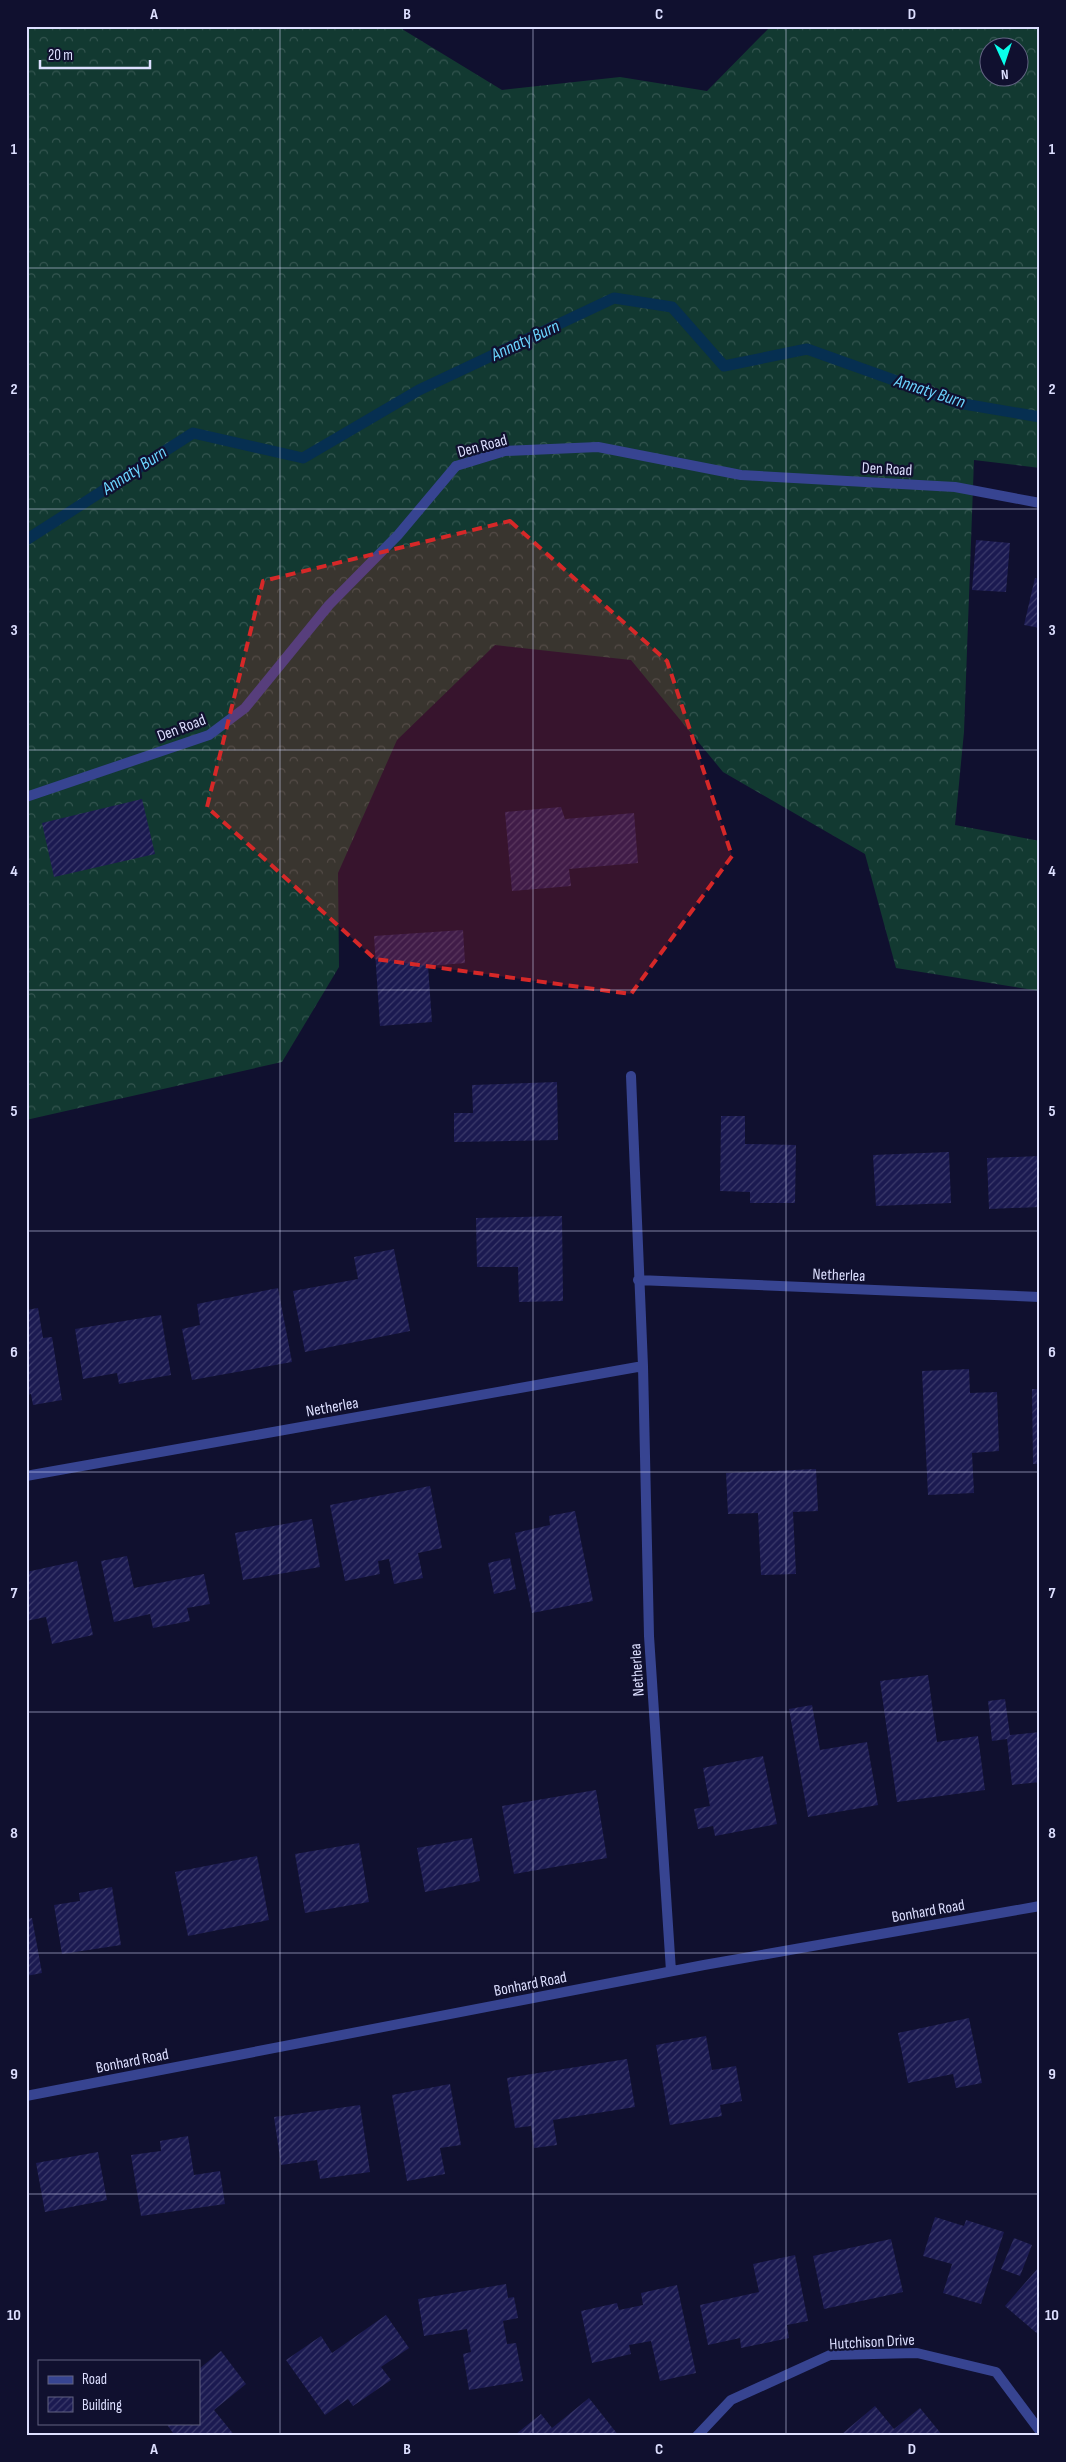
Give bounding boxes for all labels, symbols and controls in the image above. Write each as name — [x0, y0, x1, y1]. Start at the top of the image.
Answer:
text: A — [149, 5, 158, 24]
text: B — [403, 5, 411, 24]
text: C — [655, 5, 663, 24]
text: D — [908, 5, 916, 24]
scale bar — [40, 38, 150, 70]
north arrow — [978, 38, 1028, 88]
text: 20 m — [48, 46, 73, 65]
text: N — [1000, 66, 1009, 83]
text: 1 — [11, 140, 18, 159]
text: 1 — [1049, 140, 1056, 159]
water label: Annaty Burn — [487, 315, 563, 366]
water label: Annaty Burn — [891, 370, 968, 413]
text: 2 — [10, 380, 18, 399]
text: 2 — [1048, 380, 1056, 399]
street label: Den Road — [456, 431, 509, 462]
water label: Annaty Burn — [97, 441, 171, 500]
street label: Den Road — [861, 459, 913, 480]
text: 3 — [10, 621, 18, 640]
text: 3 — [1048, 621, 1056, 640]
street label: Den Road — [155, 711, 208, 746]
text: 4 — [10, 862, 18, 881]
text: 4 — [1048, 862, 1056, 881]
text: 5 — [10, 1102, 18, 1121]
text: 5 — [1048, 1102, 1056, 1121]
street label: Netherlea — [812, 1265, 866, 1286]
text: 6 — [10, 1343, 18, 1362]
text: 6 — [1048, 1343, 1056, 1362]
street label: Netherlea — [305, 1394, 360, 1421]
text: 7 — [11, 1584, 18, 1603]
text: 7 — [1049, 1584, 1056, 1603]
street label: Netherlea — [626, 1643, 649, 1697]
text: 8 — [10, 1824, 18, 1843]
text: 8 — [1048, 1824, 1056, 1843]
street label: Bonhard Road — [890, 1896, 966, 1927]
street label: Bonhard Road — [492, 1968, 568, 2001]
street label: Bonhard Road — [94, 2045, 170, 2078]
text: 9 — [10, 2065, 18, 2084]
text: 9 — [1048, 2065, 1056, 2084]
text: 10 — [7, 2306, 21, 2325]
text: 10 — [1045, 2306, 1059, 2325]
street label: Hutchison Drive — [829, 2331, 915, 2354]
legend — [38, 2360, 200, 2424]
text: Road — [82, 2370, 107, 2389]
text: Building — [82, 2396, 122, 2415]
text: A — [149, 2440, 158, 2459]
text: B — [403, 2440, 411, 2459]
text: C — [655, 2440, 663, 2459]
text: D — [908, 2440, 916, 2459]

